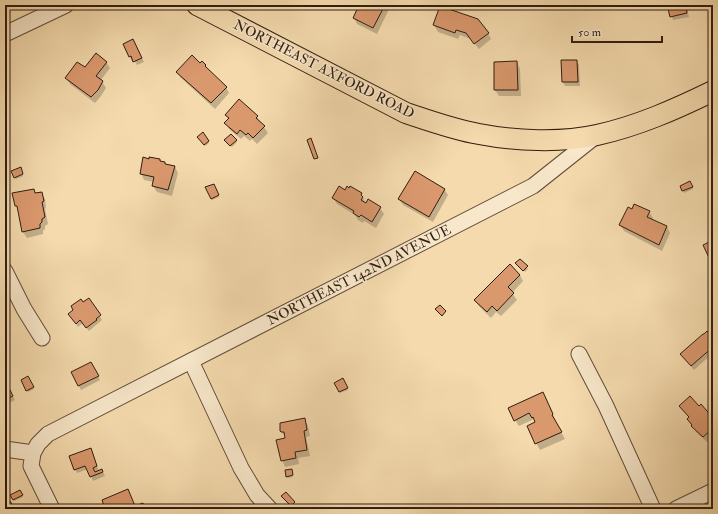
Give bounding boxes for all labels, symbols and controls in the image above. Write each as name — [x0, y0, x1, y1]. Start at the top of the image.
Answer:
street label: NORTHEAST AXFORD ROAD — [231, 16, 417, 122]
scale bar — [572, 18, 662, 44]
text: 50 m — [578, 25, 602, 40]
street label: NORTHEAST 142ND AVENUE — [264, 221, 454, 329]

